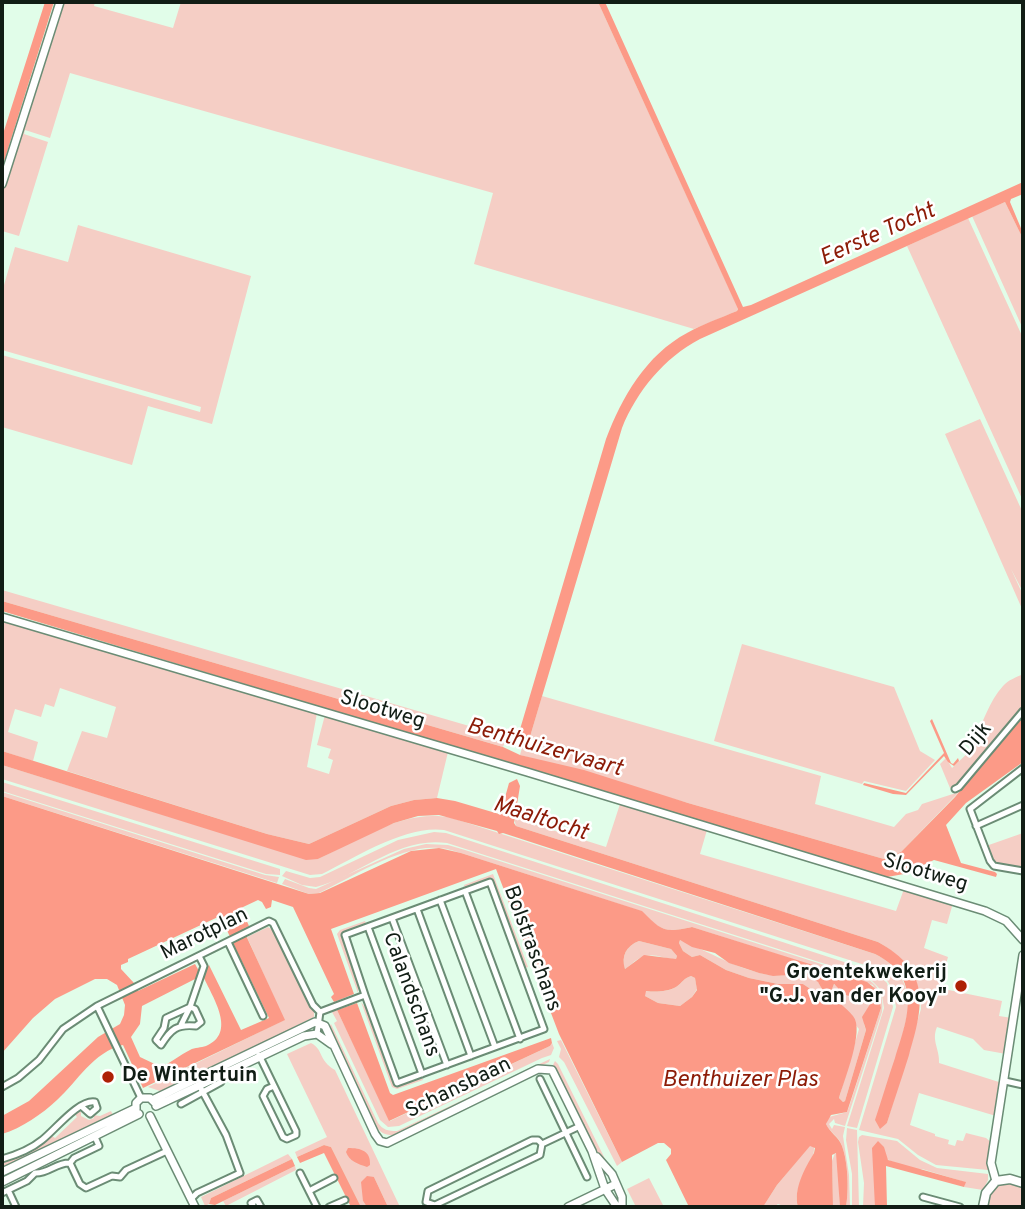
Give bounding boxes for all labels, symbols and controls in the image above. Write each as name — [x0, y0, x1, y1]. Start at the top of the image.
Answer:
water label: Eerste Tocht — [816, 198, 940, 274]
street label: Slootweg — [336, 686, 428, 736]
water label: Benthuizervaart — [463, 714, 625, 784]
street label: Dijk — [956, 718, 998, 762]
water label: Maaltocht — [489, 792, 591, 848]
street label: Slootweg — [879, 849, 971, 899]
street label: Bolstraschans — [497, 883, 565, 1015]
street label: Marotplan — [157, 903, 253, 967]
street label: Calandschans — [376, 929, 444, 1061]
place label: Groentekwekerij "G.J. van der Kooy" — [760, 961, 947, 1011]
marker: Groentekwekerij "G.J. van der Kooy" — [953, 978, 969, 994]
street label: Schansbaan — [402, 1053, 516, 1125]
place label: De Wintertuin — [122, 1064, 257, 1090]
water label: Benthuizer Plas — [662, 1067, 818, 1095]
marker: De Wintertuin — [100, 1069, 116, 1085]

